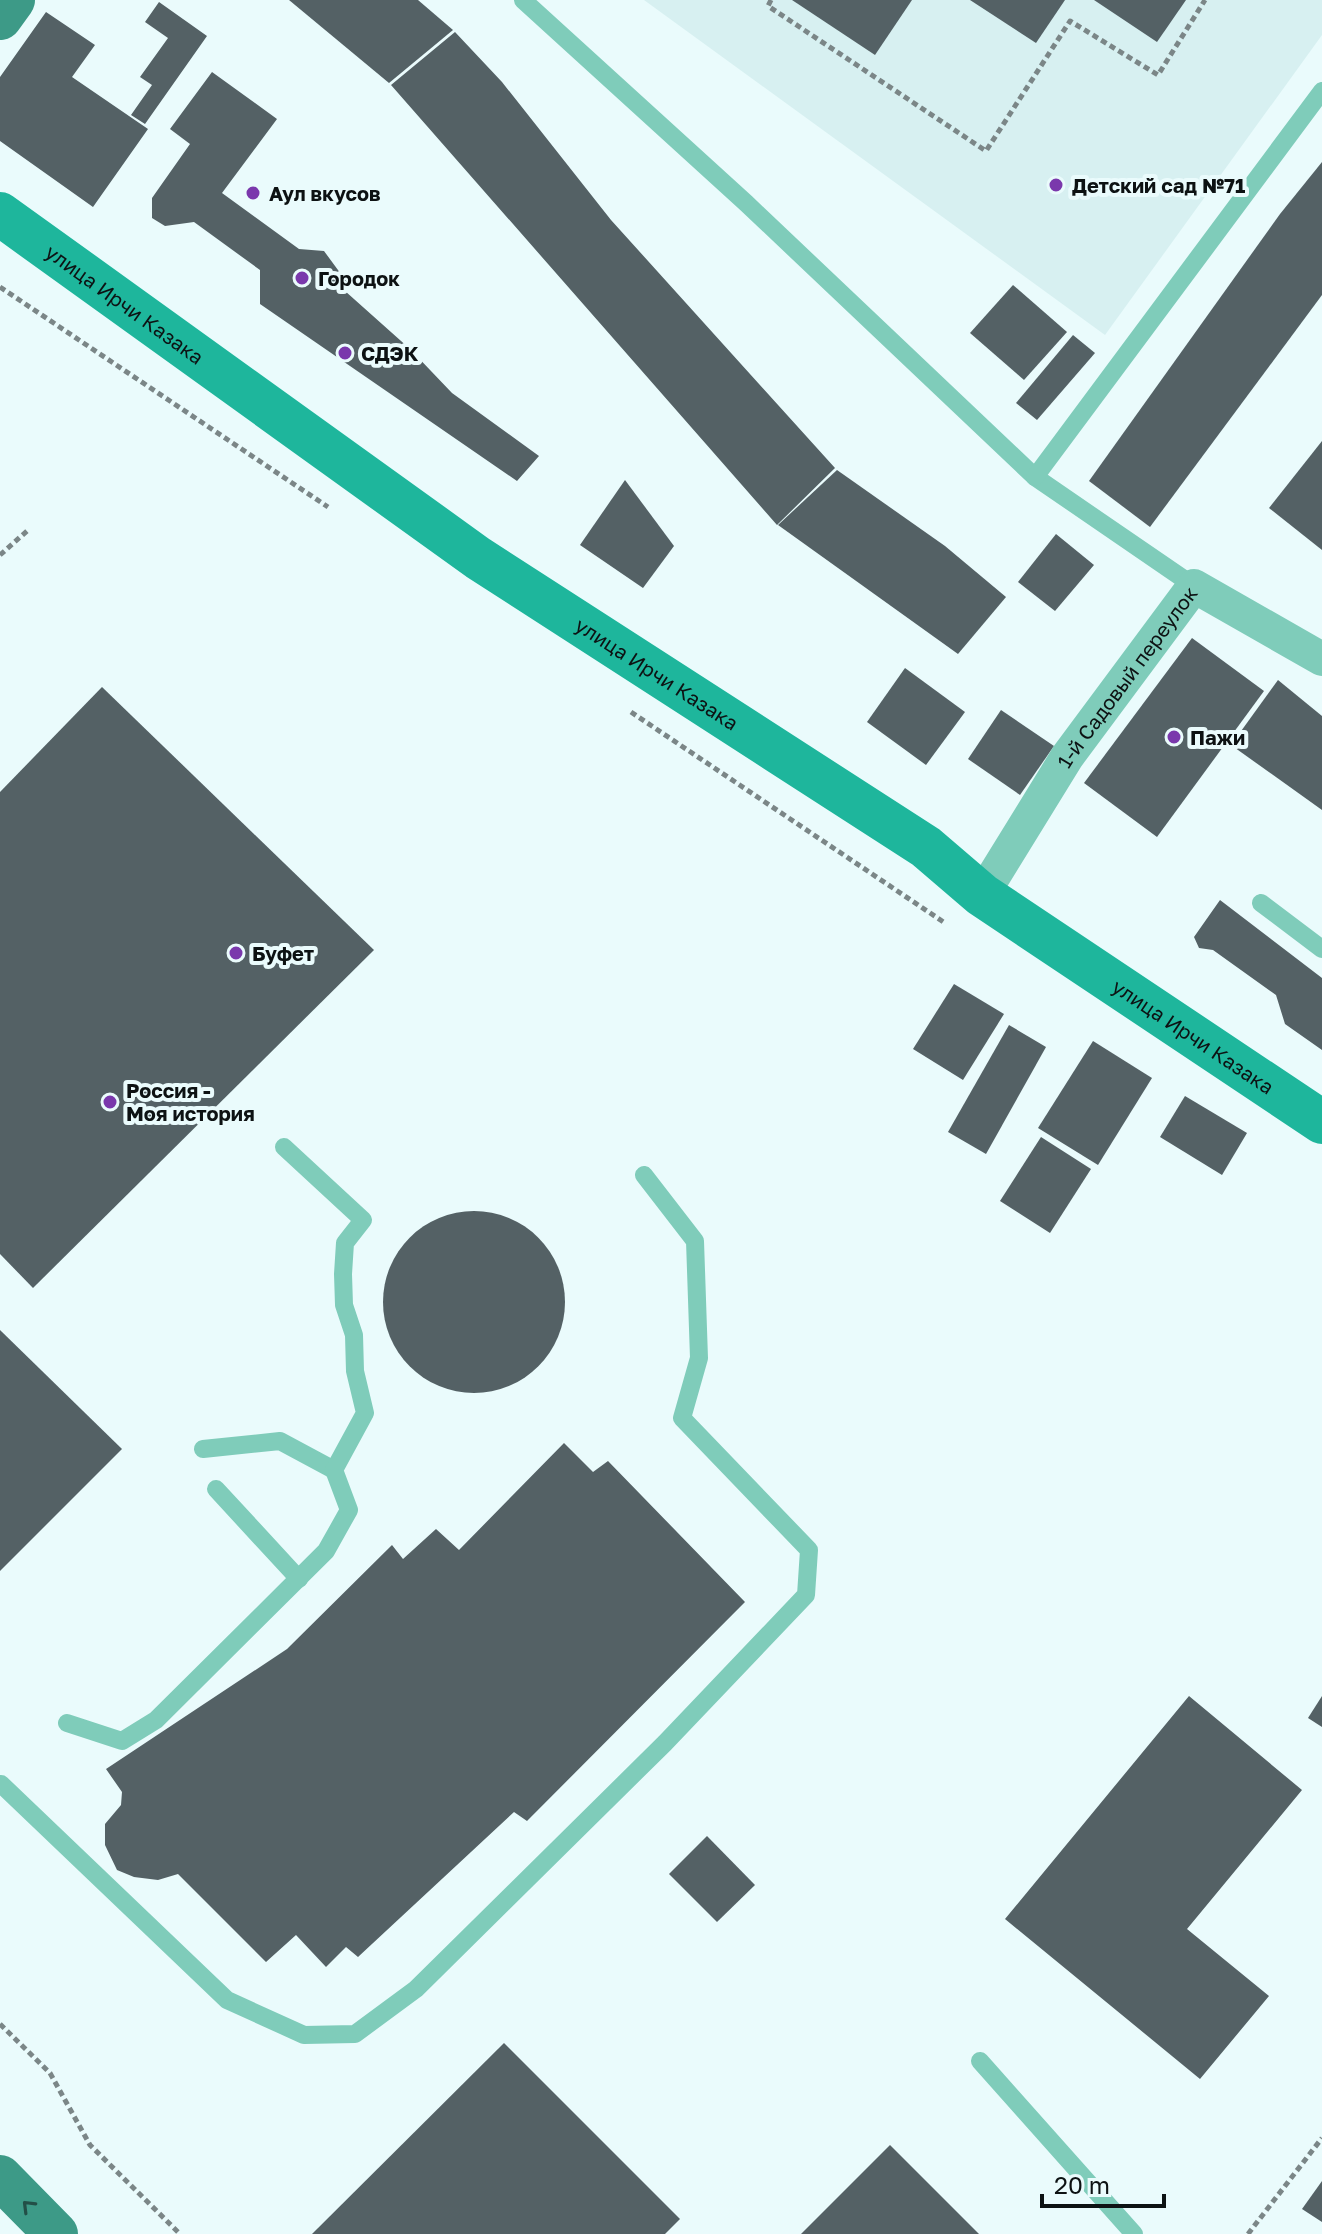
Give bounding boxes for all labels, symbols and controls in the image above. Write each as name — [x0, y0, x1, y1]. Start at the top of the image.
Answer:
place label: Детский сад №71 — [1072, 173, 1245, 197]
marker: Детский сад №71 — [1047, 176, 1065, 194]
place label: Аул вкусов — [269, 181, 381, 205]
marker: Аул вкусов — [244, 184, 262, 202]
street label: улица Ирчи Казака — [41, 239, 209, 369]
place label: Городок — [318, 266, 400, 290]
marker: Городок — [293, 269, 311, 287]
place label: СДЭК — [361, 341, 419, 365]
marker: СДЭК — [336, 344, 354, 362]
street label: 1-й Садовый переулок — [1052, 581, 1202, 772]
street label: улица Ирчи Казака — [571, 612, 743, 735]
place label: Пажи — [1190, 725, 1245, 749]
marker: Пажи — [1165, 728, 1183, 746]
place label: Буфет — [252, 941, 314, 965]
marker: Буфет — [227, 944, 245, 962]
street label: улица Ирчи Казака — [1108, 974, 1279, 1099]
place label: Россия - Моя история — [126, 1078, 255, 1125]
marker: Россия - Моя история — [101, 1093, 119, 1111]
scale bar — [1042, 2158, 1164, 2208]
text: 20 m — [1054, 2170, 1110, 2199]
one-way arrow — [23, 2201, 37, 2215]

